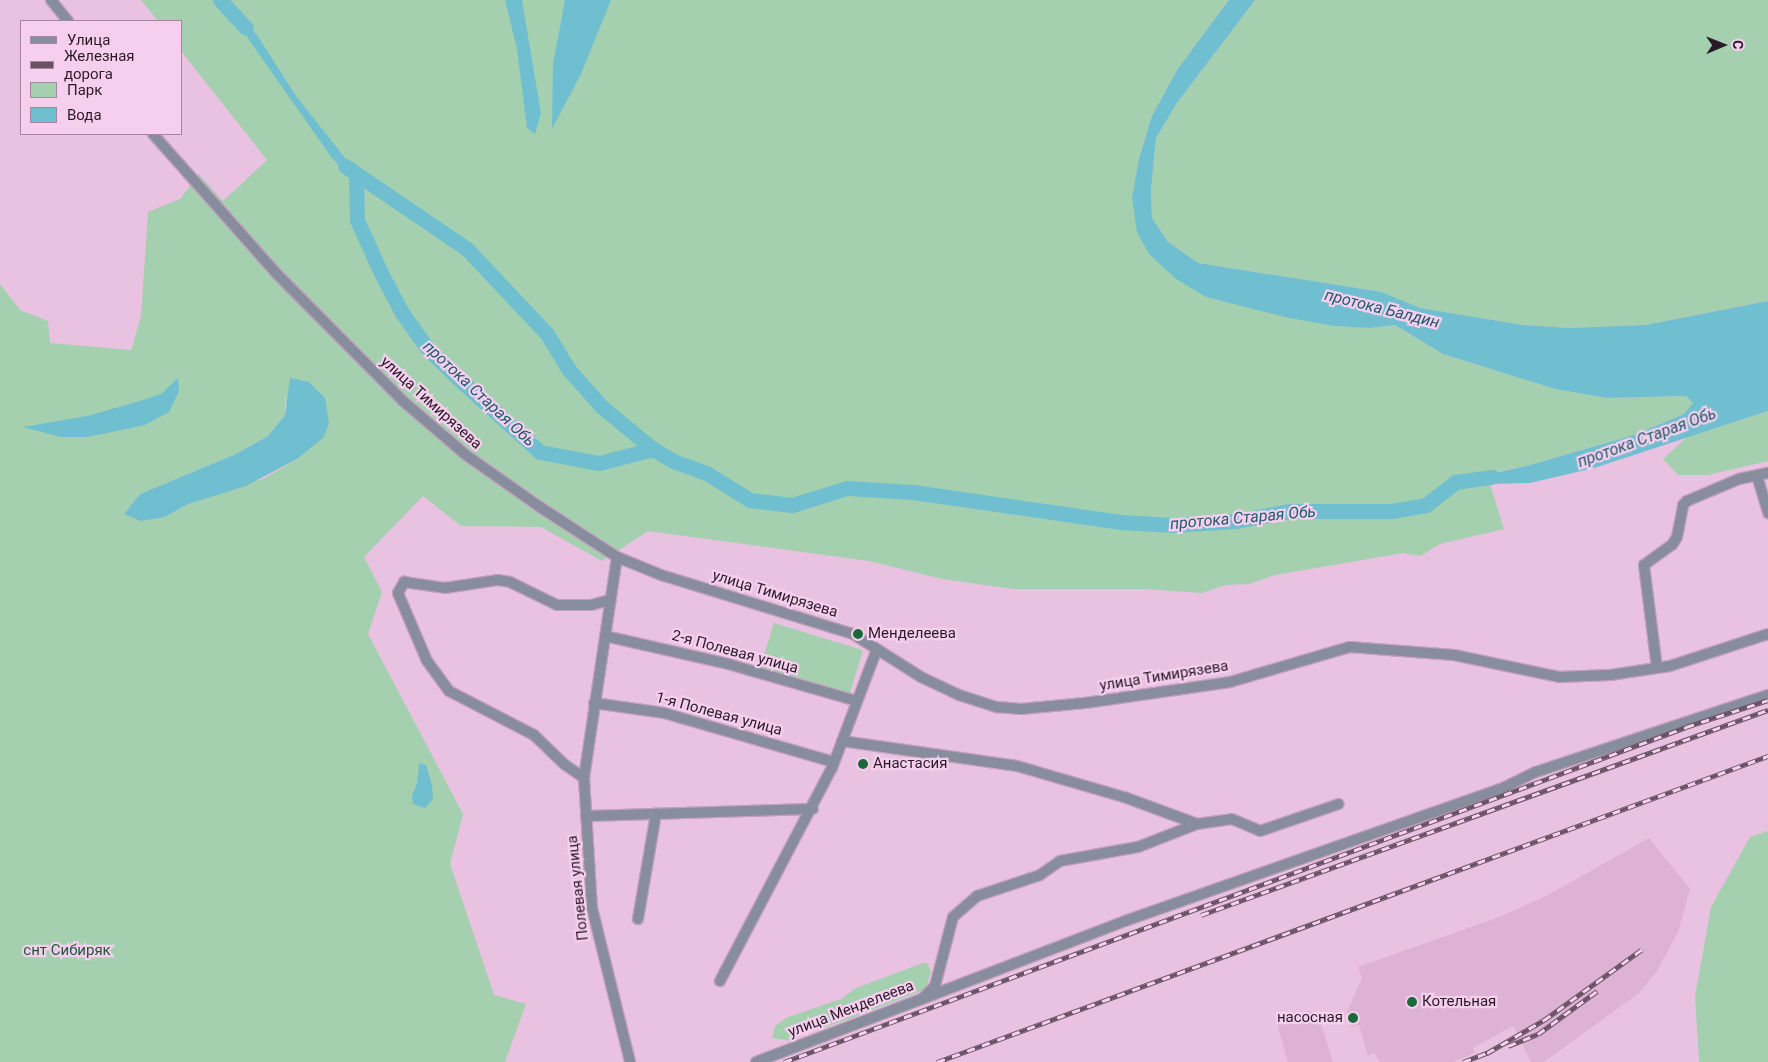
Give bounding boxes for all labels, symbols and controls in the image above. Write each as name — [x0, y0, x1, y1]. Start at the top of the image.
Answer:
legend — [20, 20, 182, 135]
north arrow — [1698, 20, 1748, 70]
text: Улица — [67, 31, 110, 49]
text: С — [1730, 40, 1746, 49]
text: Железная дорога — [64, 47, 135, 83]
text: Парк — [67, 81, 102, 99]
text: Вода — [67, 106, 102, 124]
water label: протока Балдин — [1323, 285, 1441, 333]
water label: протока Старая Обь — [419, 337, 539, 451]
street label: улица Тимирязева — [377, 353, 485, 453]
water label: протока Старая Обь — [1575, 404, 1719, 472]
water label: протока Старая Обь — [1169, 502, 1317, 534]
street label: улица Тимирязева — [710, 566, 840, 622]
place label: Менделеева — [868, 625, 956, 643]
street label: 2-я Полевая улица — [670, 626, 800, 678]
marker: Менделеева — [852, 628, 864, 640]
street label: улица Тимирязева — [1098, 657, 1230, 695]
street label: 1-я Полевая улица — [654, 688, 784, 740]
place label: Анастасия — [873, 755, 947, 773]
marker: Анастасия — [857, 758, 869, 770]
street label: Полевая улица — [564, 835, 592, 941]
park label: снт Сибиряк — [23, 942, 111, 960]
street label: улица Менделеева — [786, 977, 916, 1041]
place label: Котельная — [1422, 993, 1496, 1011]
marker: Котельная — [1406, 996, 1418, 1008]
place label: насосная — [1277, 1009, 1343, 1027]
marker: насосная — [1347, 1012, 1359, 1024]

